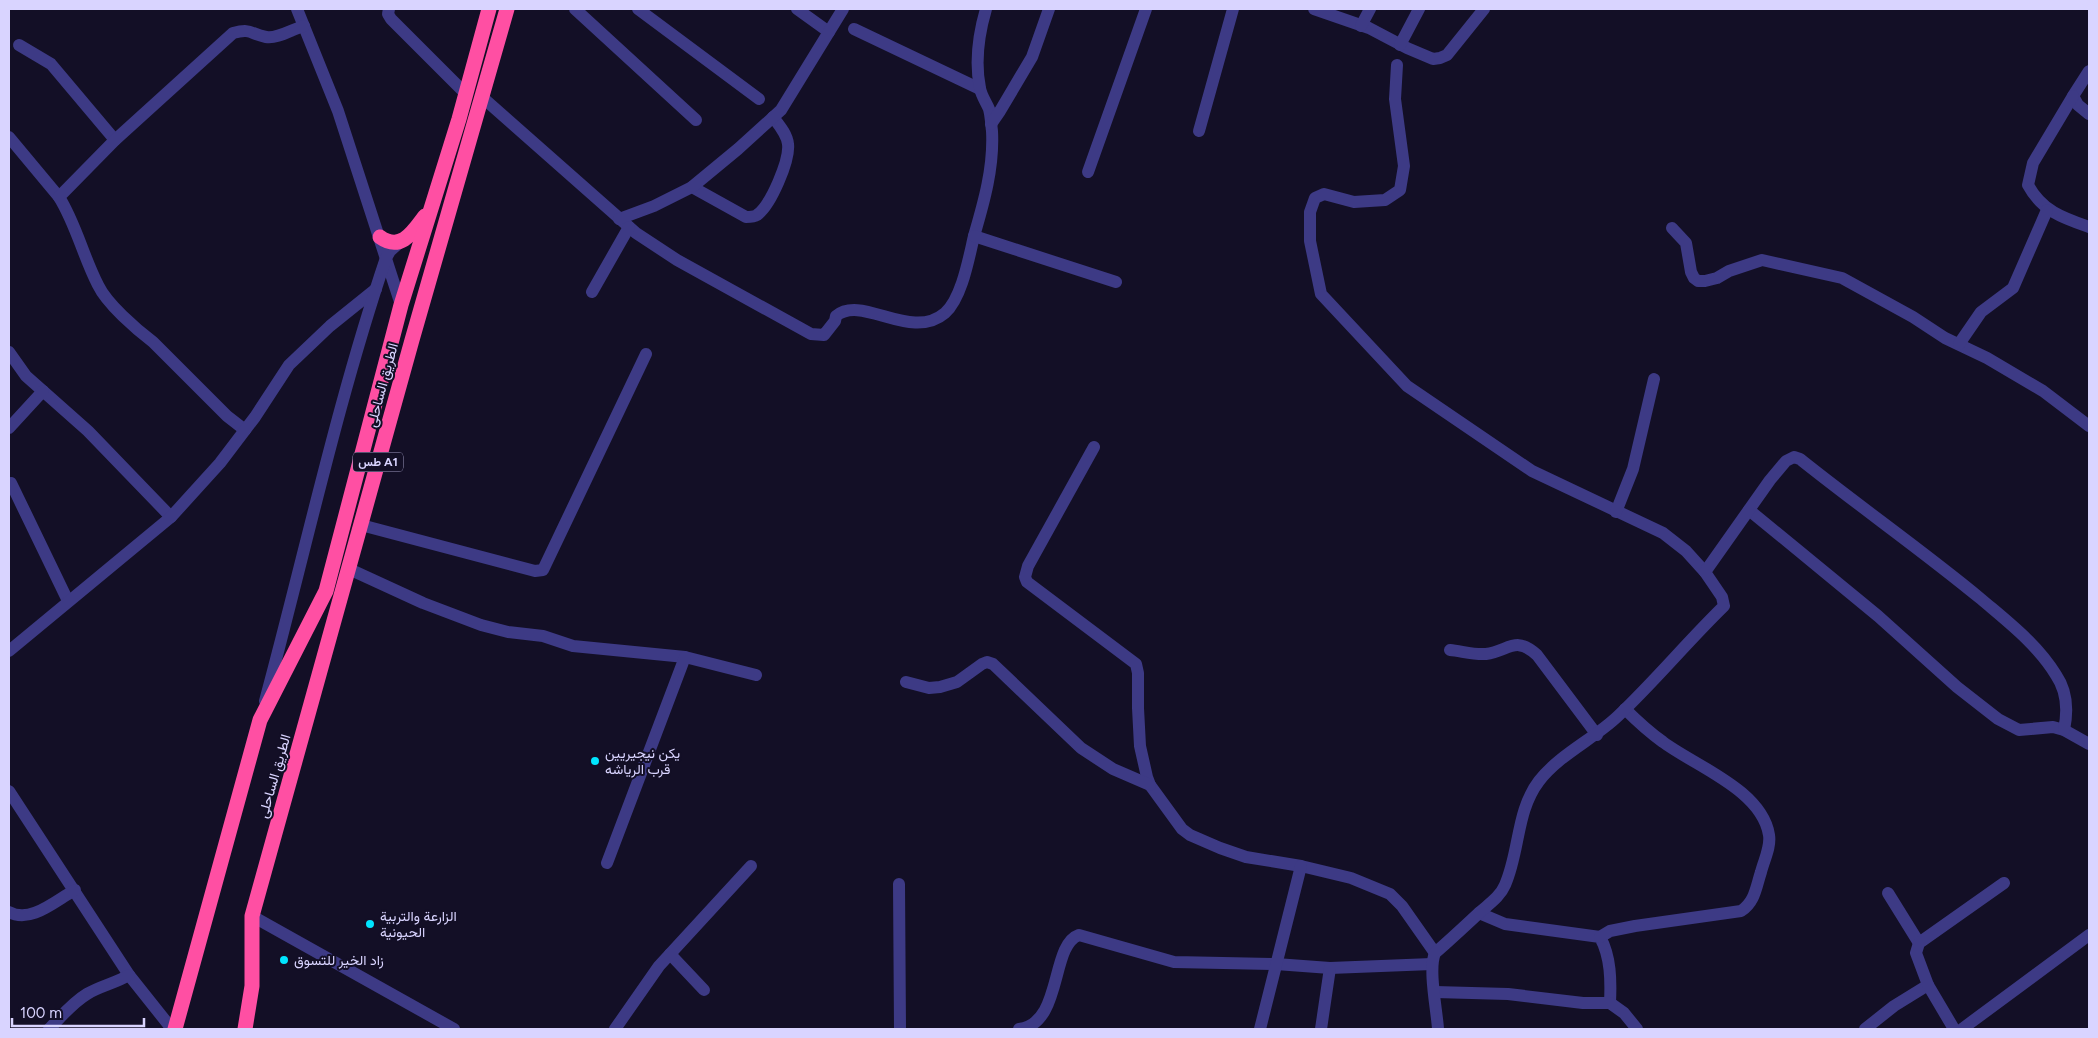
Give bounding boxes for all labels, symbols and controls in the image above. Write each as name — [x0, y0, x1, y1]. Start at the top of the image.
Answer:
street label: الطريق الساحلى — [363, 341, 402, 429]
road number: طس A1 — [353, 452, 403, 472]
street label: الطريق الساحلى — [254, 732, 295, 820]
place label: يكن نيجيريين قرب الرياشه — [605, 745, 680, 778]
marker: يكن نيجيريين قرب الرياشه — [589, 755, 601, 767]
place label: الزارعة والتربية الحيونية — [380, 908, 457, 941]
marker: الزارعة والتربية الحيونية — [364, 918, 376, 930]
place label: زاد الخير للتسوق — [294, 952, 384, 969]
marker: زاد الخير للتسوق — [278, 954, 290, 966]
scale bar — [12, 996, 145, 1028]
text: 100 m — [20, 1004, 62, 1022]

